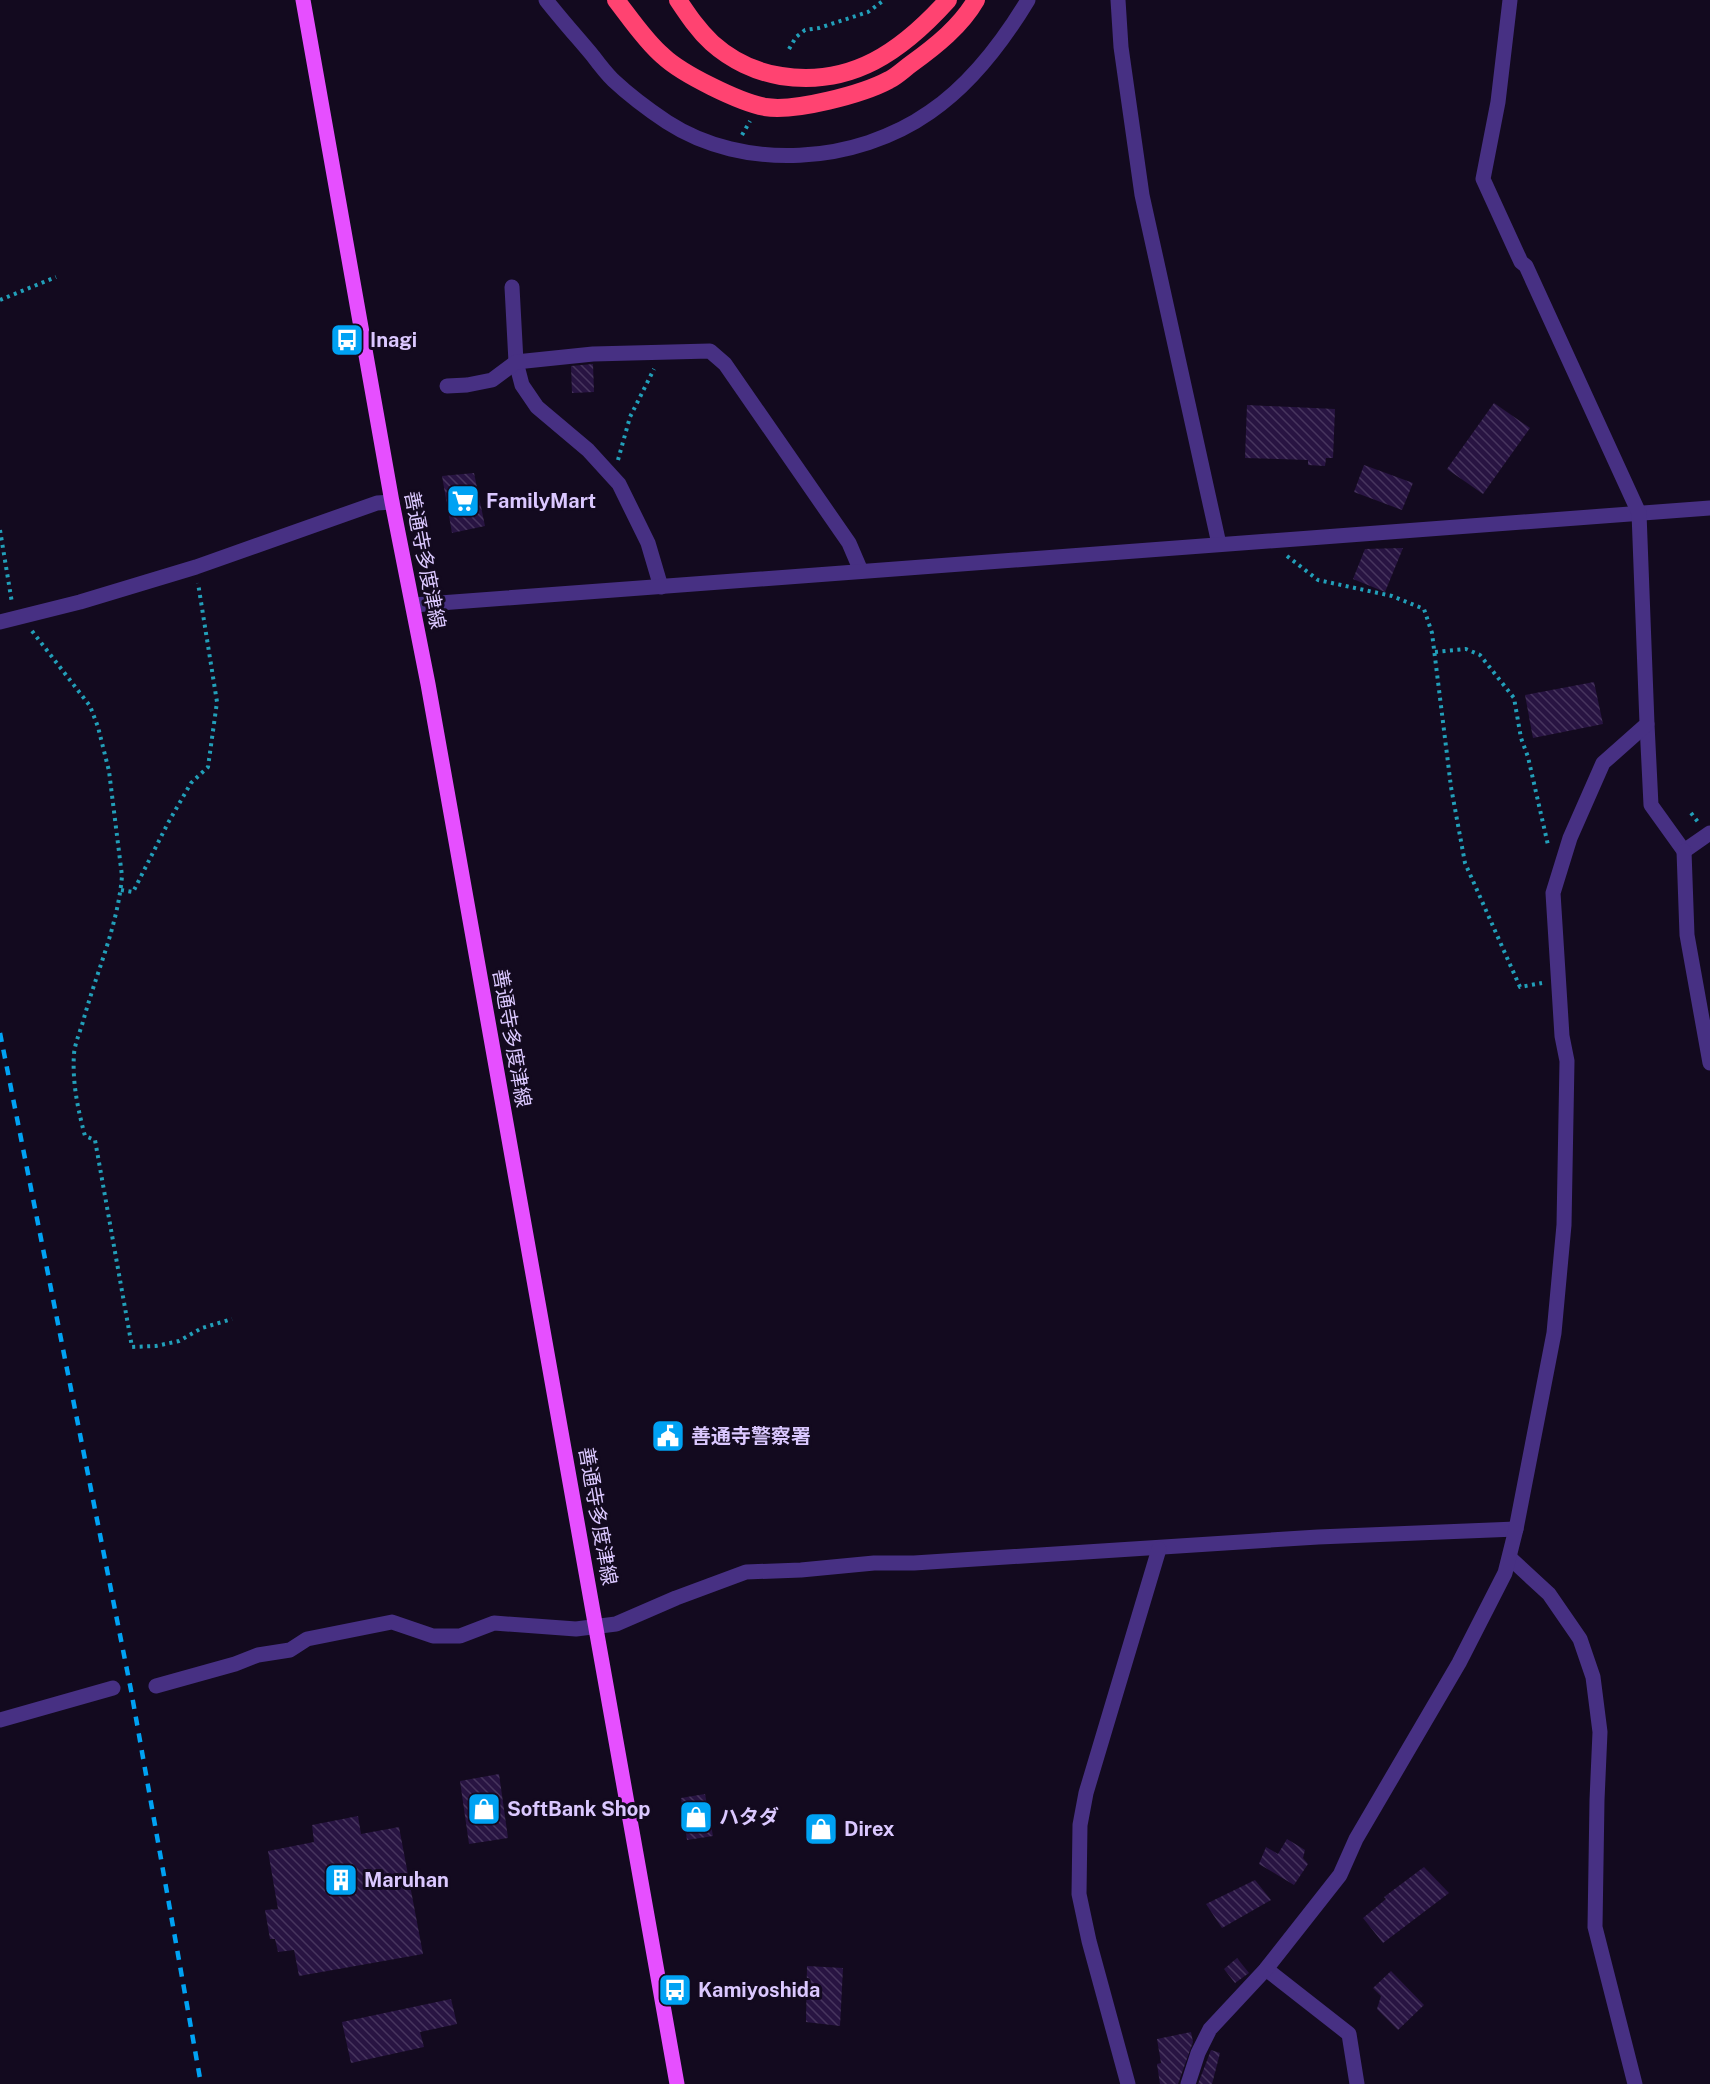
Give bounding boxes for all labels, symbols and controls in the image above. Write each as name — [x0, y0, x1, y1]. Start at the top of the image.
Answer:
bus stop icon: Inagi — [329, 322, 365, 358]
place label: Inagi — [370, 328, 417, 352]
supermarket icon: FamilyMart — [445, 483, 481, 519]
street label: 善通寺多度津線 — [400, 489, 450, 631]
place label: FamilyMart — [486, 489, 596, 513]
street label: 善通寺多度津線 — [488, 967, 536, 1109]
public building icon: 善通寺警察署 — [650, 1418, 686, 1454]
place label: 善通寺警察署 — [691, 1424, 811, 1448]
street label: 善通寺多度津線 — [574, 1445, 622, 1587]
shop icon: SoftBank Shop — [466, 1791, 502, 1827]
place label: SoftBank Shop — [507, 1797, 650, 1821]
shop icon: ハタダ — [678, 1799, 714, 1835]
place label: ハタダ — [719, 1805, 779, 1829]
shop icon: Direx — [803, 1811, 839, 1847]
place label: Direx — [844, 1817, 895, 1841]
building icon: Maruhan — [323, 1862, 359, 1898]
place label: Maruhan — [364, 1868, 449, 1892]
bus stop icon: Kamiyoshida — [657, 1972, 693, 2008]
place label: Kamiyoshida — [698, 1978, 820, 2002]

